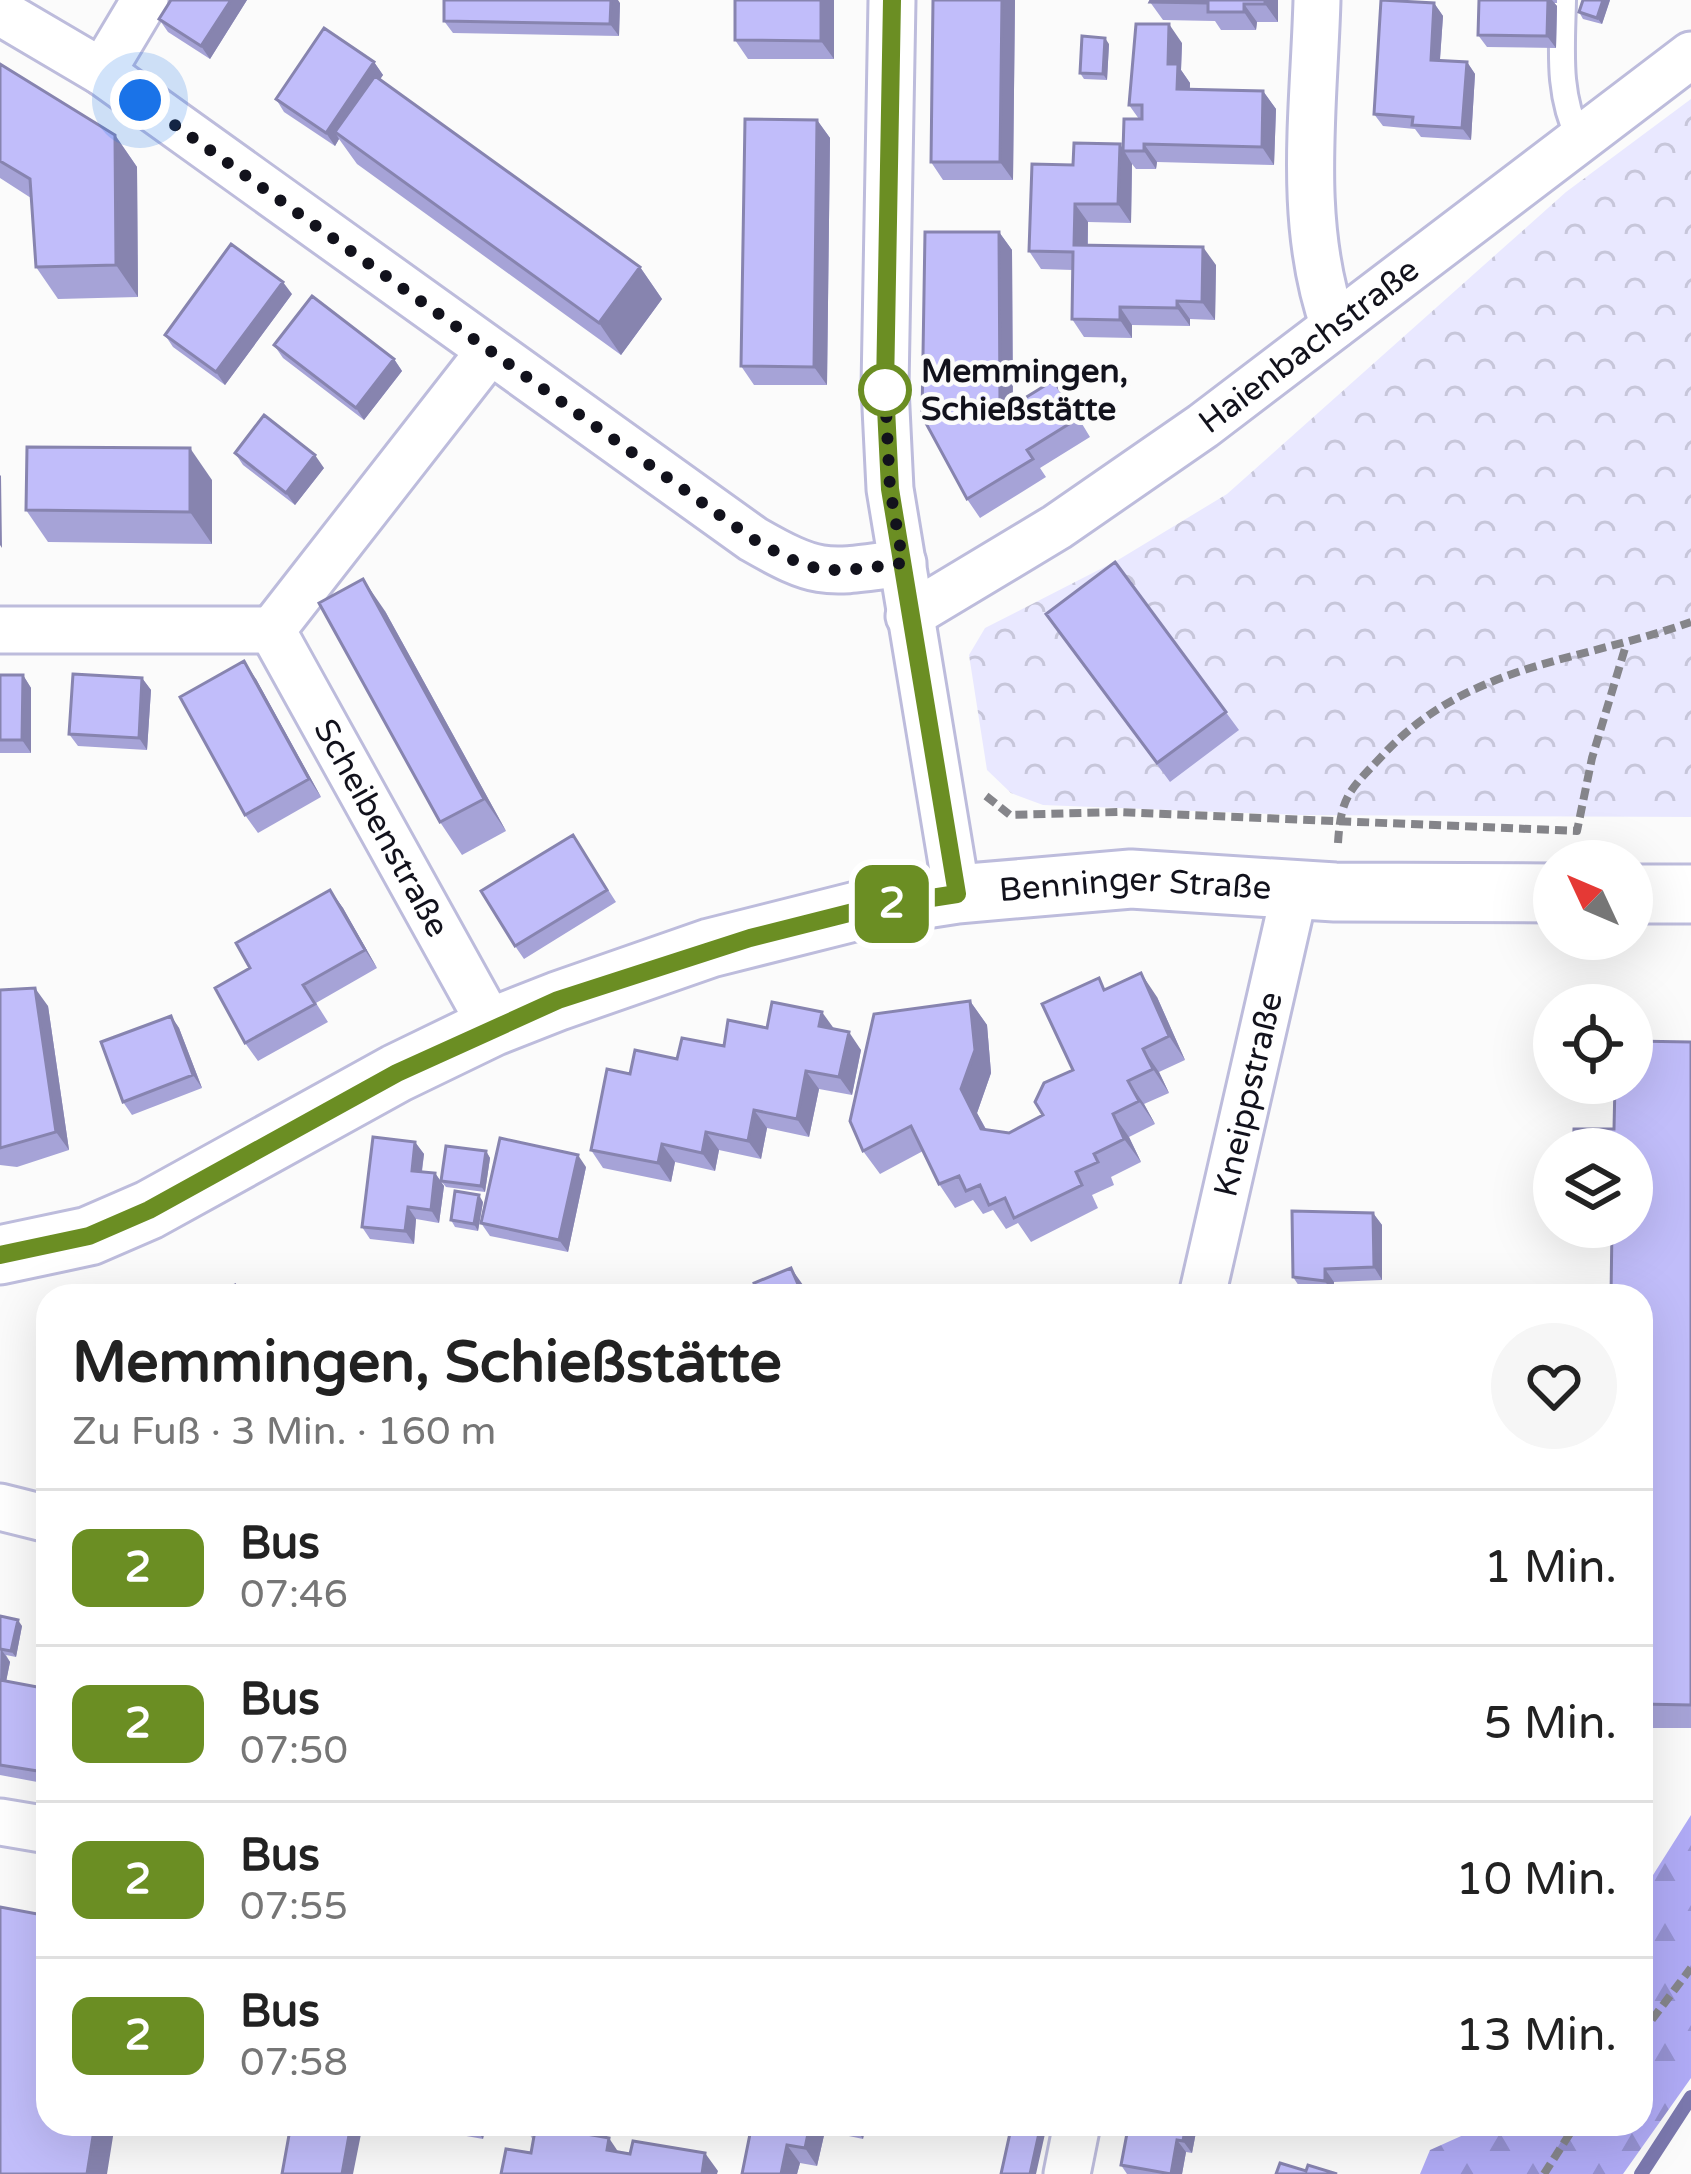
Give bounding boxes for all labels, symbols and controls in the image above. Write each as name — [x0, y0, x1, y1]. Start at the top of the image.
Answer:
your location — [110, 70, 170, 130]
street label: Haienbachstraße — [1191, 250, 1426, 442]
place label: Memmingen, Schießstätte — [921, 352, 1128, 429]
marker: Memmingen, Schießstätte — [860, 365, 910, 415]
street label: Scheibenstraße — [306, 712, 458, 944]
north arrow — [1533, 840, 1653, 960]
map controls — [1533, 840, 1653, 1248]
street label: Benninger Straße — [997, 859, 1272, 910]
line badge: 2 — [853, 865, 931, 943]
text: 2 — [879, 878, 905, 929]
button: locate — [1533, 984, 1653, 1104]
street label: Kneippstraße — [1206, 988, 1291, 1200]
button: layers — [1533, 1128, 1653, 1248]
button: heart — [1491, 1323, 1617, 1449]
text: Memmingen, Schießstätte — [72, 1329, 782, 1397]
text: Zu Fuß · 3 Min. · 160 m — [72, 1408, 496, 1455]
text: Bus — [240, 1517, 320, 1571]
text: 1 Min. — [1484, 1541, 1617, 1595]
text: 2 — [125, 1542, 151, 1593]
text: 07:46 — [240, 1571, 348, 1618]
text: Bus — [240, 1673, 320, 1727]
text: 5 Min. — [1484, 1697, 1617, 1751]
text: 2 — [125, 1698, 151, 1749]
text: 07:50 — [240, 1727, 348, 1774]
text: Bus — [240, 1829, 320, 1883]
text: 10 Min. — [1455, 1853, 1617, 1907]
text: 2 — [125, 1854, 151, 1905]
text: 07:55 — [240, 1883, 348, 1930]
text: Bus — [240, 1985, 320, 2039]
text: 13 Min. — [1455, 2009, 1617, 2063]
text: 2 — [125, 2010, 151, 2061]
text: 07:58 — [240, 2039, 348, 2086]

